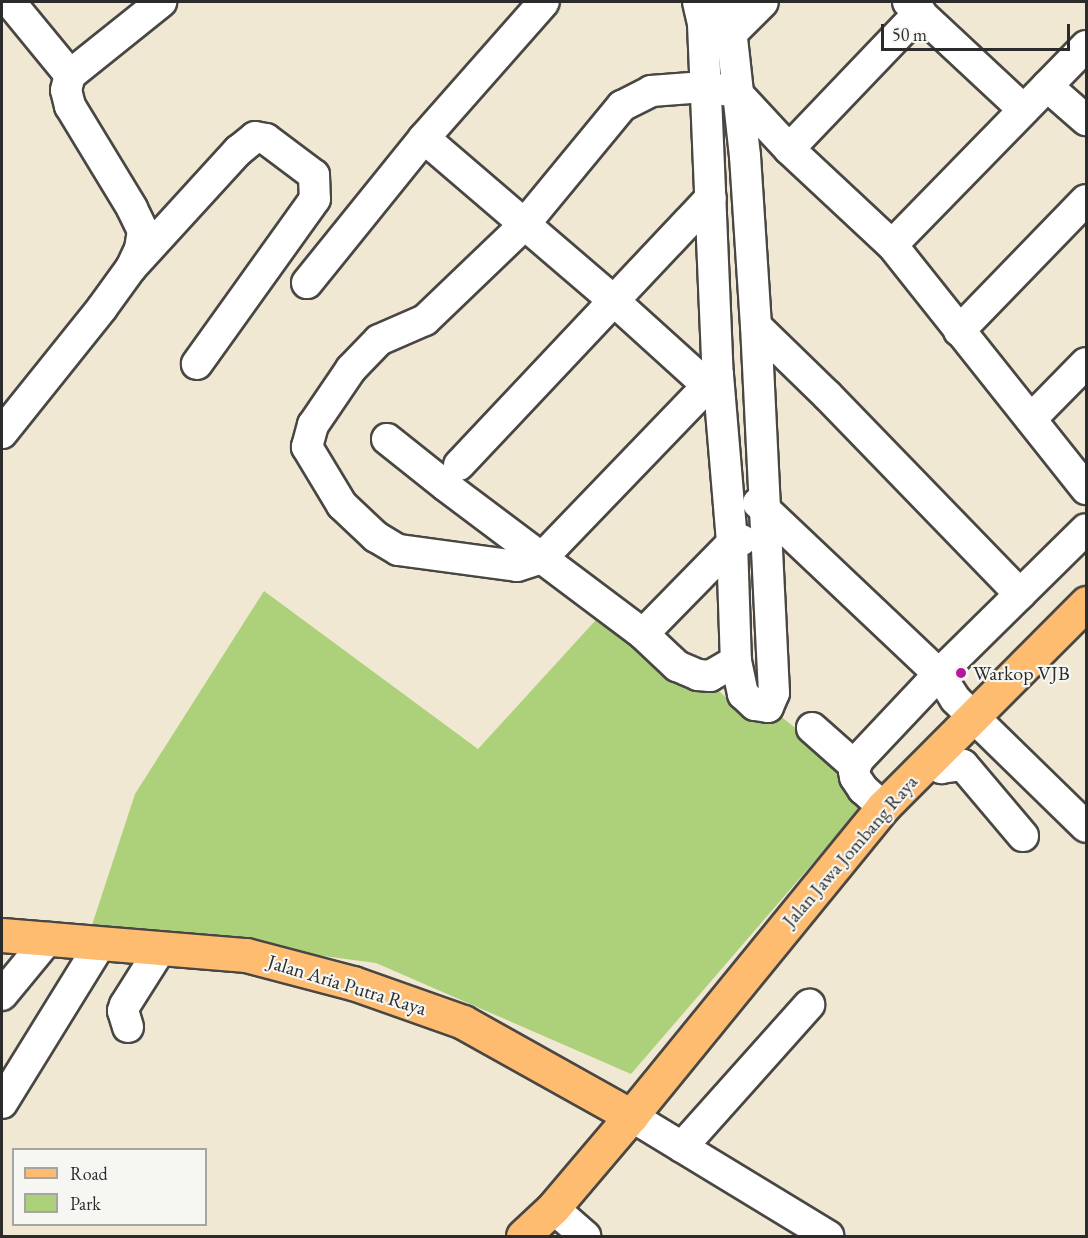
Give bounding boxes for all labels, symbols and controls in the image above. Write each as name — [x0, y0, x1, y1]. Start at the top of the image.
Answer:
scale bar — [884, 12, 1073, 50]
text: 50 m — [892, 23, 927, 46]
place label: Warkop VJB — [973, 661, 1070, 685]
marker: Warkop VJB — [954, 666, 968, 680]
street label: Jalan Jawa Jombang Raya — [777, 770, 923, 932]
street label: Jalan Aria Putra Raya — [265, 949, 429, 1021]
legend — [12, 1148, 207, 1226]
text: Road — [70, 1162, 108, 1185]
text: Park — [70, 1192, 101, 1215]

